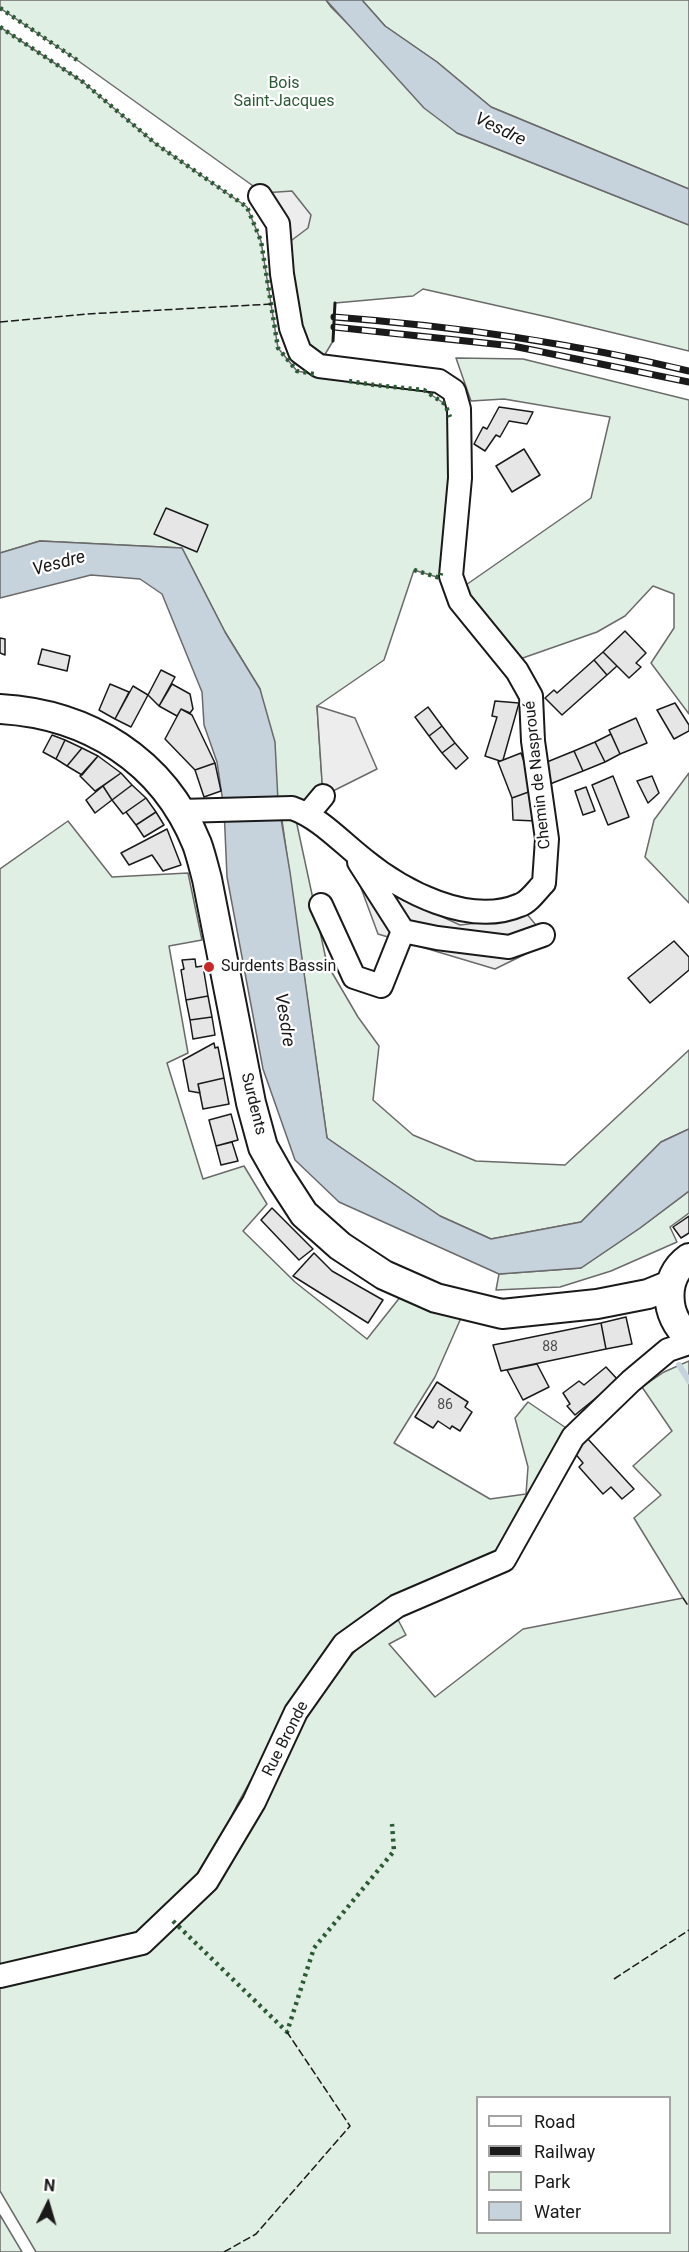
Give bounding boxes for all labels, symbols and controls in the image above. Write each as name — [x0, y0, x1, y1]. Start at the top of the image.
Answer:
park label: Bois Saint-Jacques — [233, 74, 335, 112]
water label: Vesdre — [471, 108, 529, 152]
water label: Vesdre — [30, 547, 88, 581]
street label: Chemin de Nasproué — [521, 700, 555, 850]
place label: Surdents Bassin — [221, 957, 336, 977]
marker: Surdents Bassin — [202, 960, 216, 974]
water label: Vesdre — [269, 992, 299, 1048]
street label: Surdents — [236, 1071, 270, 1137]
house number: 88 — [542, 1339, 558, 1355]
house number: 86 — [437, 1397, 453, 1413]
street label: Rue Bronde — [259, 1698, 313, 1780]
legend — [476, 2096, 671, 2234]
text: Road — [534, 2111, 575, 2132]
text: Railway — [534, 2141, 595, 2162]
text: Park — [534, 2171, 570, 2192]
north arrow — [18, 2174, 78, 2234]
text: N — [43, 2176, 56, 2196]
text: Water — [534, 2201, 581, 2222]

